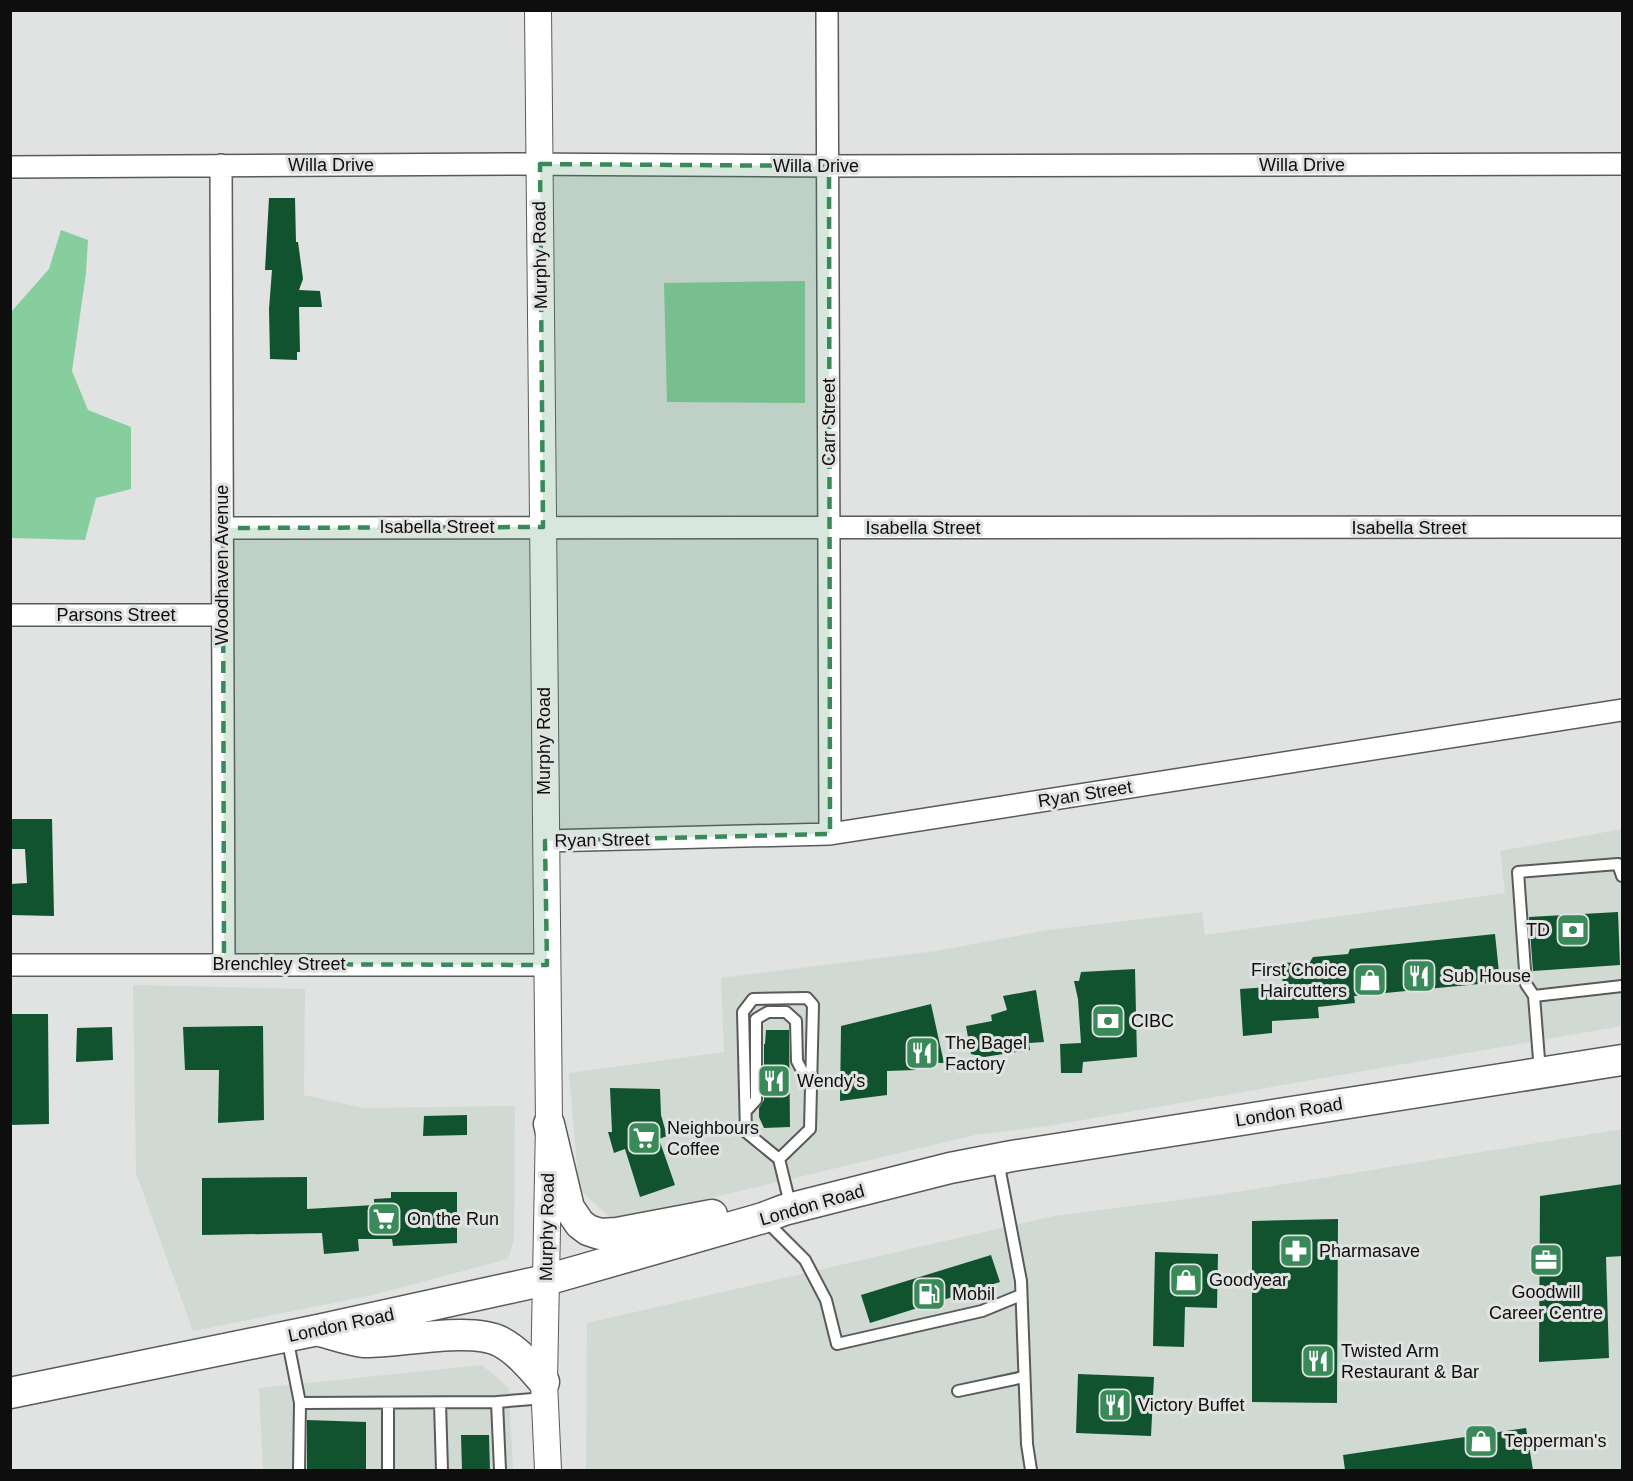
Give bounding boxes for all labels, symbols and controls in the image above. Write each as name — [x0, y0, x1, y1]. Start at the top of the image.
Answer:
street label: Willa Drive — [288, 155, 374, 175]
street label: Willa Drive — [1259, 155, 1345, 175]
street label: Willa Drive — [773, 156, 859, 176]
street label: Murphy Road — [529, 201, 551, 309]
street label: Carr Street — [819, 378, 839, 466]
street label: Woodhaven Avenue — [212, 485, 232, 645]
street label: Isabella Street — [379, 517, 495, 537]
street label: Isabella Street — [865, 518, 981, 538]
street label: Isabella Street — [1351, 518, 1467, 538]
street label: Parsons Street — [56, 605, 176, 625]
street label: Murphy Road — [534, 687, 554, 795]
street label: Ryan Street — [1036, 777, 1134, 811]
street label: Ryan Street — [554, 829, 650, 851]
bank icon: TD — [1555, 912, 1591, 948]
place label: TD — [1526, 920, 1550, 940]
street label: Brenchley Street — [212, 954, 346, 974]
restaurant icon: Sub House — [1401, 958, 1437, 994]
place label: First Choice Haircutters — [1251, 960, 1347, 1001]
shop icon: First Choice Haircutters — [1352, 962, 1388, 998]
place label: Sub House — [1442, 966, 1531, 986]
bank icon: CIBC — [1090, 1003, 1126, 1039]
place label: CIBC — [1131, 1011, 1174, 1031]
place label: The Bagel Factory — [945, 1033, 1027, 1074]
restaurant icon: The Bagel Factory — [904, 1035, 940, 1071]
restaurant icon: Wendy's — [756, 1063, 792, 1099]
place label: Wendy's — [797, 1071, 865, 1091]
street label: London Road — [1234, 1094, 1344, 1130]
place label: Neighbours Coffee — [667, 1118, 759, 1159]
supermarket icon: Neighbours Coffee — [626, 1120, 662, 1156]
street label: Murphy Road — [536, 1173, 558, 1281]
street label: London Road — [757, 1180, 867, 1230]
supermarket icon: On the Run — [366, 1201, 402, 1237]
place label: On the Run — [407, 1209, 499, 1229]
pharmacy icon: Pharmasave — [1278, 1233, 1314, 1269]
place label: Pharmasave — [1319, 1241, 1420, 1261]
office icon: Goodwill Career Centre — [1528, 1242, 1564, 1278]
shop icon: Goodyear — [1168, 1262, 1204, 1298]
place label: Goodyear — [1209, 1270, 1288, 1290]
fuel station icon: Mobil — [911, 1276, 947, 1312]
place label: Goodwill Career Centre — [1489, 1282, 1603, 1323]
place label: Mobil — [952, 1284, 995, 1304]
street label: London Road — [286, 1304, 396, 1346]
place label: Twisted Arm Restaurant & Bar — [1341, 1341, 1479, 1382]
restaurant icon: Twisted Arm Restaurant & Bar — [1300, 1343, 1336, 1379]
restaurant icon: Victory Buffet — [1097, 1387, 1133, 1423]
place label: Victory Buffet — [1138, 1395, 1244, 1415]
shop icon: Tepperman's — [1463, 1423, 1499, 1459]
place label: Tepperman's — [1504, 1431, 1607, 1451]

